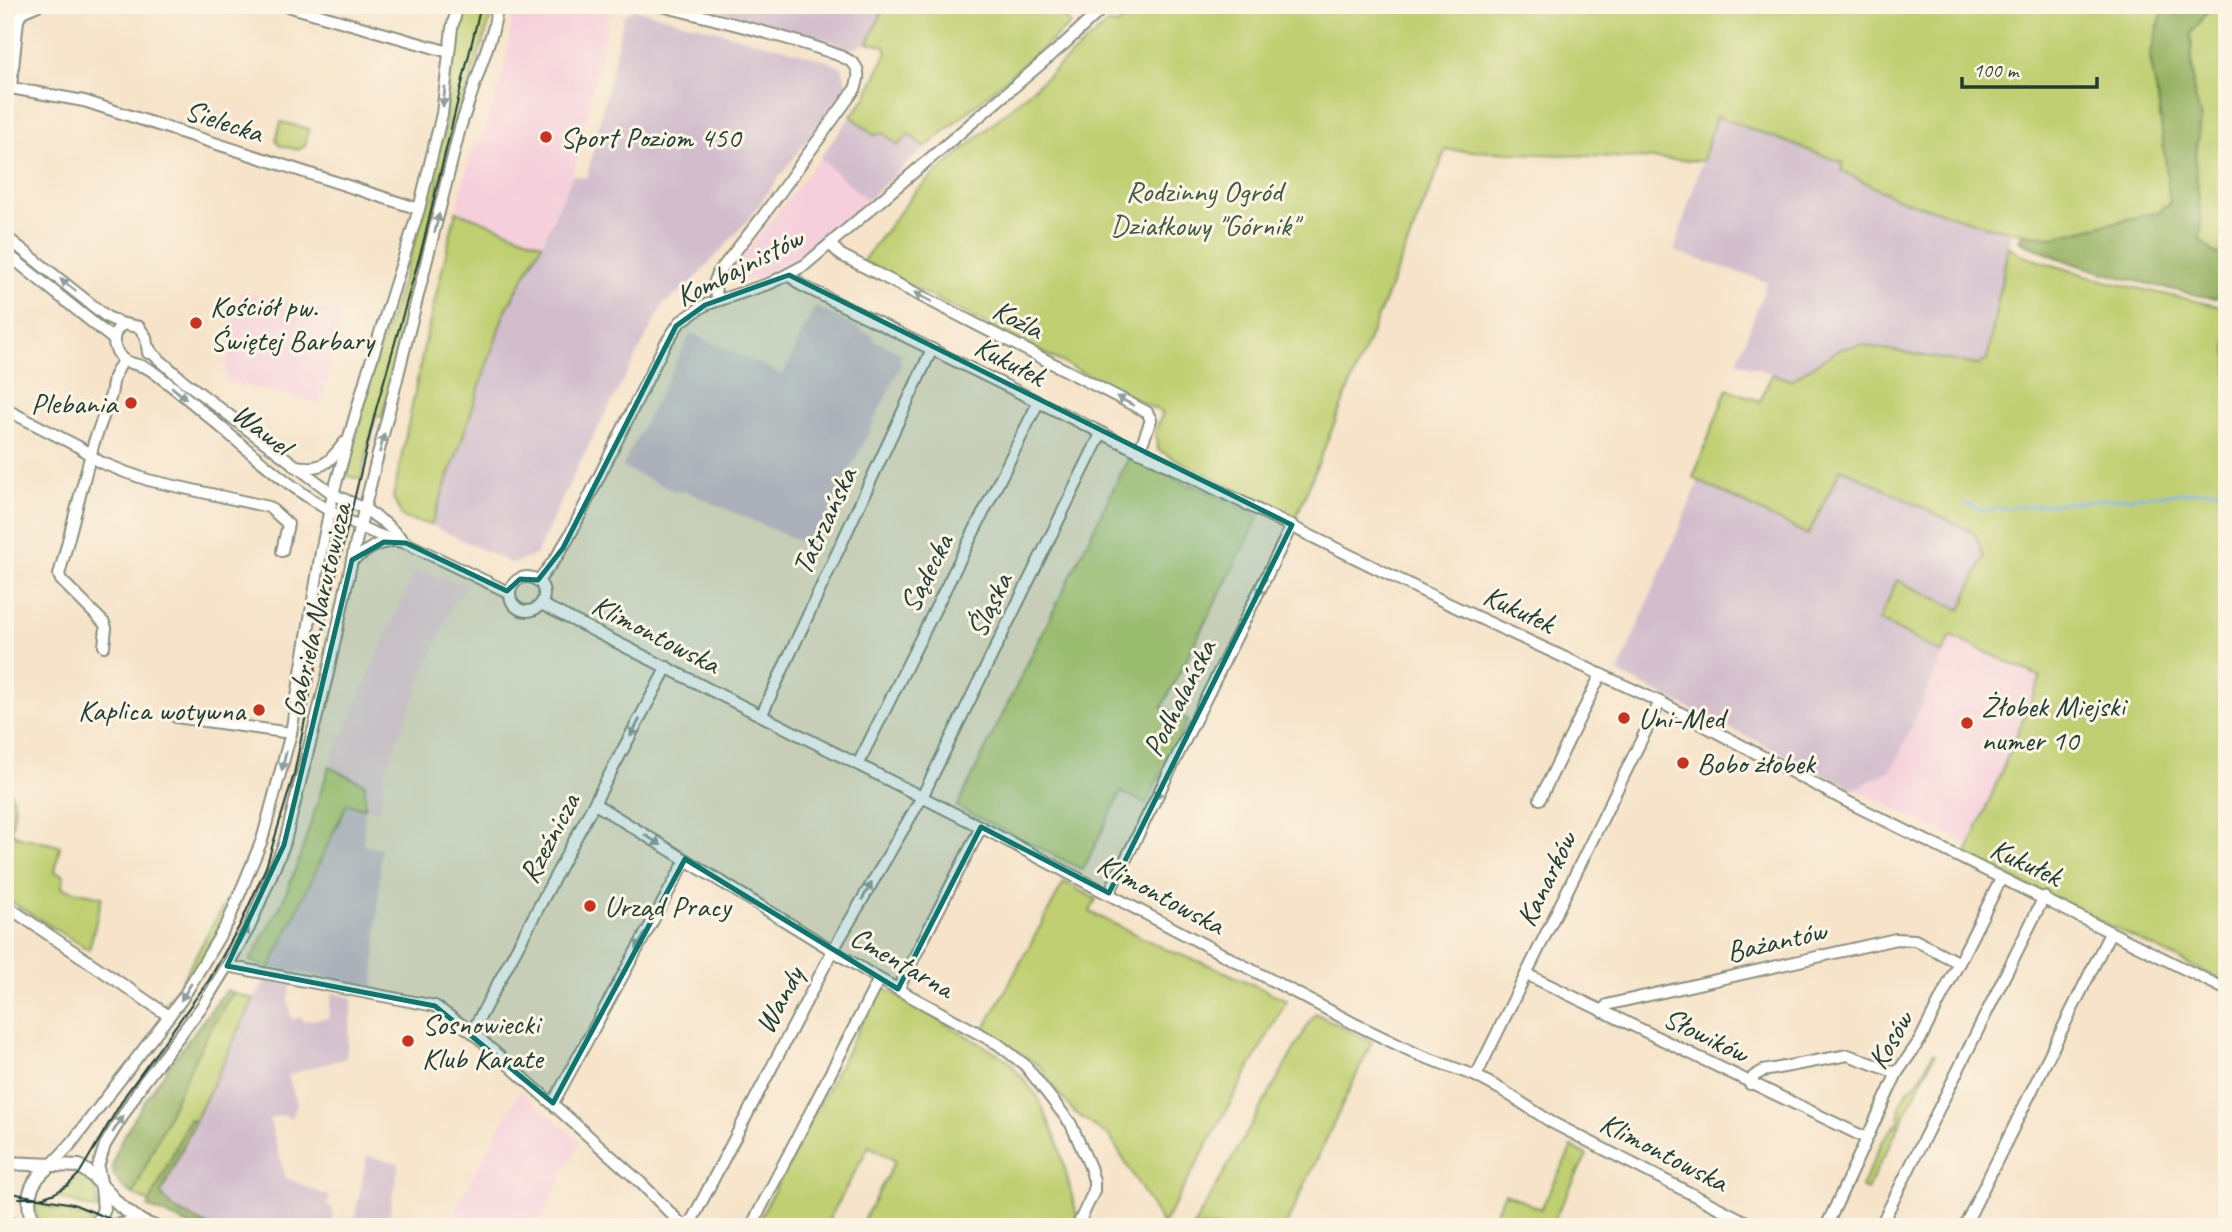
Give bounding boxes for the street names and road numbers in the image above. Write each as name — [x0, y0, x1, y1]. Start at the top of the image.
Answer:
street label: Sielecka — [180, 91, 270, 152]
street label: Kombajnistów — [669, 218, 811, 315]
street label: Koźla — [986, 290, 1051, 349]
street label: Kukułek — [968, 327, 1053, 396]
street label: Wawel — [225, 394, 303, 467]
street label: Tatrzańska — [783, 460, 866, 581]
street label: Gabriela Narutowicza — [274, 497, 361, 721]
street label: Sądecka — [890, 526, 963, 618]
street label: Śląska — [957, 565, 1022, 643]
street label: Kukułek — [1477, 576, 1562, 643]
street label: Klimontowska — [586, 586, 728, 683]
street label: Podhalańska — [1133, 631, 1225, 763]
street label: Rzeźnicza — [510, 785, 589, 890]
street label: Kanarków — [1507, 823, 1586, 932]
street label: Kukułek — [1984, 829, 2069, 896]
street label: Klimontowska — [1091, 845, 1233, 944]
street label: Bażantów — [1723, 911, 1832, 971]
street label: Cmentarna — [844, 917, 963, 1008]
street label: Wandy — [746, 958, 814, 1040]
street label: Słowików — [1657, 998, 1757, 1073]
street label: Kosów — [1858, 1002, 1923, 1076]
street label: Klimontowska — [1594, 1104, 1736, 1201]

